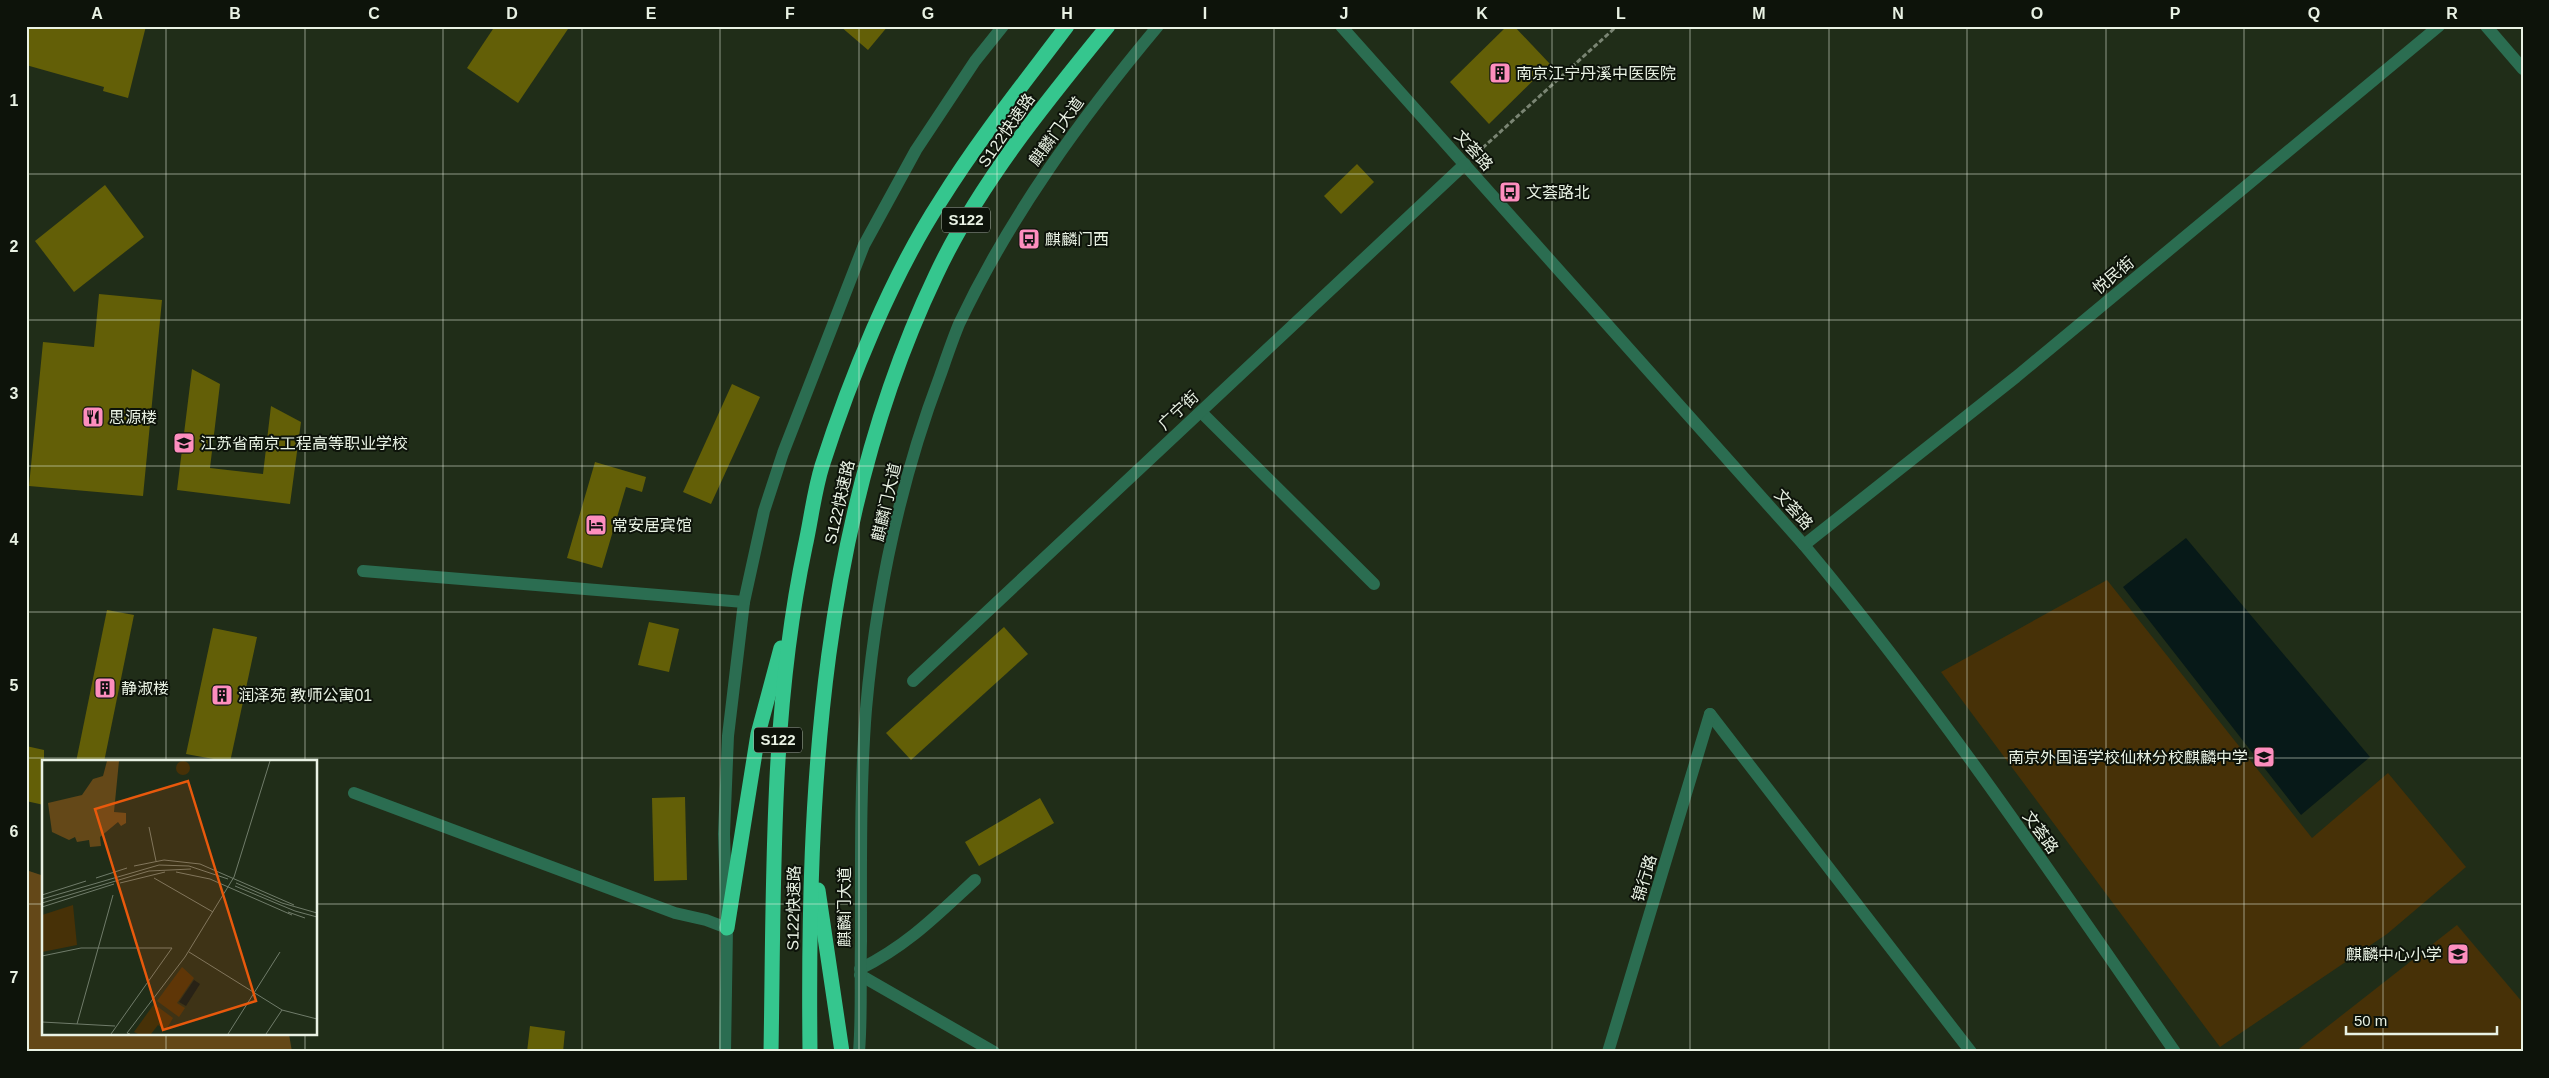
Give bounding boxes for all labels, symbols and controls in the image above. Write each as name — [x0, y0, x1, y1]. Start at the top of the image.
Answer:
text: A — [91, 5, 103, 22]
text: B — [229, 5, 241, 22]
text: C — [368, 5, 380, 22]
text: D — [506, 5, 518, 22]
text: E — [646, 5, 657, 22]
text: F — [785, 5, 795, 22]
text: G — [922, 5, 934, 22]
text: H — [1061, 5, 1073, 22]
text: I — [1203, 5, 1207, 22]
text: J — [1340, 5, 1348, 22]
text: K — [1476, 5, 1488, 22]
text: L — [1616, 5, 1626, 22]
text: M — [1752, 5, 1766, 22]
text: N — [1892, 5, 1904, 22]
text: O — [2031, 5, 2043, 22]
text: P — [2170, 5, 2181, 22]
text: Q — [2308, 5, 2320, 22]
text: R — [2446, 5, 2458, 22]
building icon: 南京江宁丹溪中医医院 — [1488, 61, 1512, 85]
place label: 南京江宁丹溪中医医院 — [1516, 65, 1676, 82]
street label: S122快速路 — [975, 90, 1038, 170]
text: 1 — [10, 92, 19, 109]
street label: 麒麟门大道 — [1026, 94, 1087, 169]
street label: 文荟路 — [1451, 127, 1496, 174]
bus stop icon: 文荟路北 — [1498, 180, 1522, 204]
place label: 文荟路北 — [1526, 184, 1590, 201]
road number: S122 — [942, 208, 990, 232]
bus stop icon: 麒麟门西 — [1017, 227, 1041, 251]
place label: 麒麟门西 — [1045, 231, 1109, 248]
text: 2 — [10, 238, 19, 255]
street label: 悦民街 — [2089, 253, 2137, 297]
text: 3 — [10, 385, 19, 402]
street label: 广宁街 — [1155, 388, 1202, 433]
restaurant icon: 思源楼 — [81, 405, 105, 429]
place label: 思源楼 — [109, 409, 157, 426]
school or university icon: 江苏省南京工程高等职业学校 — [172, 431, 196, 455]
place label: 江苏省南京工程高等职业学校 — [200, 435, 408, 452]
street label: S122快速路 — [822, 459, 857, 546]
street label: 麒麟门大道 — [869, 461, 904, 543]
street label: 文荟路 — [1771, 486, 1816, 533]
hotel icon: 常安居宾馆 — [584, 513, 608, 537]
place label: 常安居宾馆 — [612, 517, 692, 534]
text: 4 — [10, 531, 19, 548]
building icon: 静淑楼 — [93, 676, 117, 700]
text: 5 — [10, 677, 19, 694]
place label: 静淑楼 — [121, 680, 169, 697]
building icon: 润泽苑 教师公寓01 — [210, 683, 234, 707]
place label: 润泽苑 教师公寓01 — [238, 687, 372, 704]
road number: S122 — [754, 728, 802, 752]
school or university icon: 南京外国语学校仙林分校麒麟中学 — [2252, 745, 2276, 769]
place label: 南京外国语学校仙林分校麒麟中学 — [2008, 749, 2248, 766]
inset map — [42, 760, 318, 1036]
street label: 文荟路 — [2020, 808, 2062, 857]
text: 6 — [10, 823, 19, 840]
street label: 锦行路 — [1629, 853, 1660, 904]
street label: S122快速路 — [784, 865, 803, 951]
street label: 麒麟门大道 — [836, 867, 853, 947]
school or university icon: 麒麟中心小学 — [2446, 942, 2470, 966]
place label: 麒麟中心小学 — [2346, 946, 2442, 963]
text: 7 — [10, 969, 19, 986]
scale bar — [2346, 1003, 2498, 1035]
text: 50 m — [2354, 1012, 2387, 1029]

